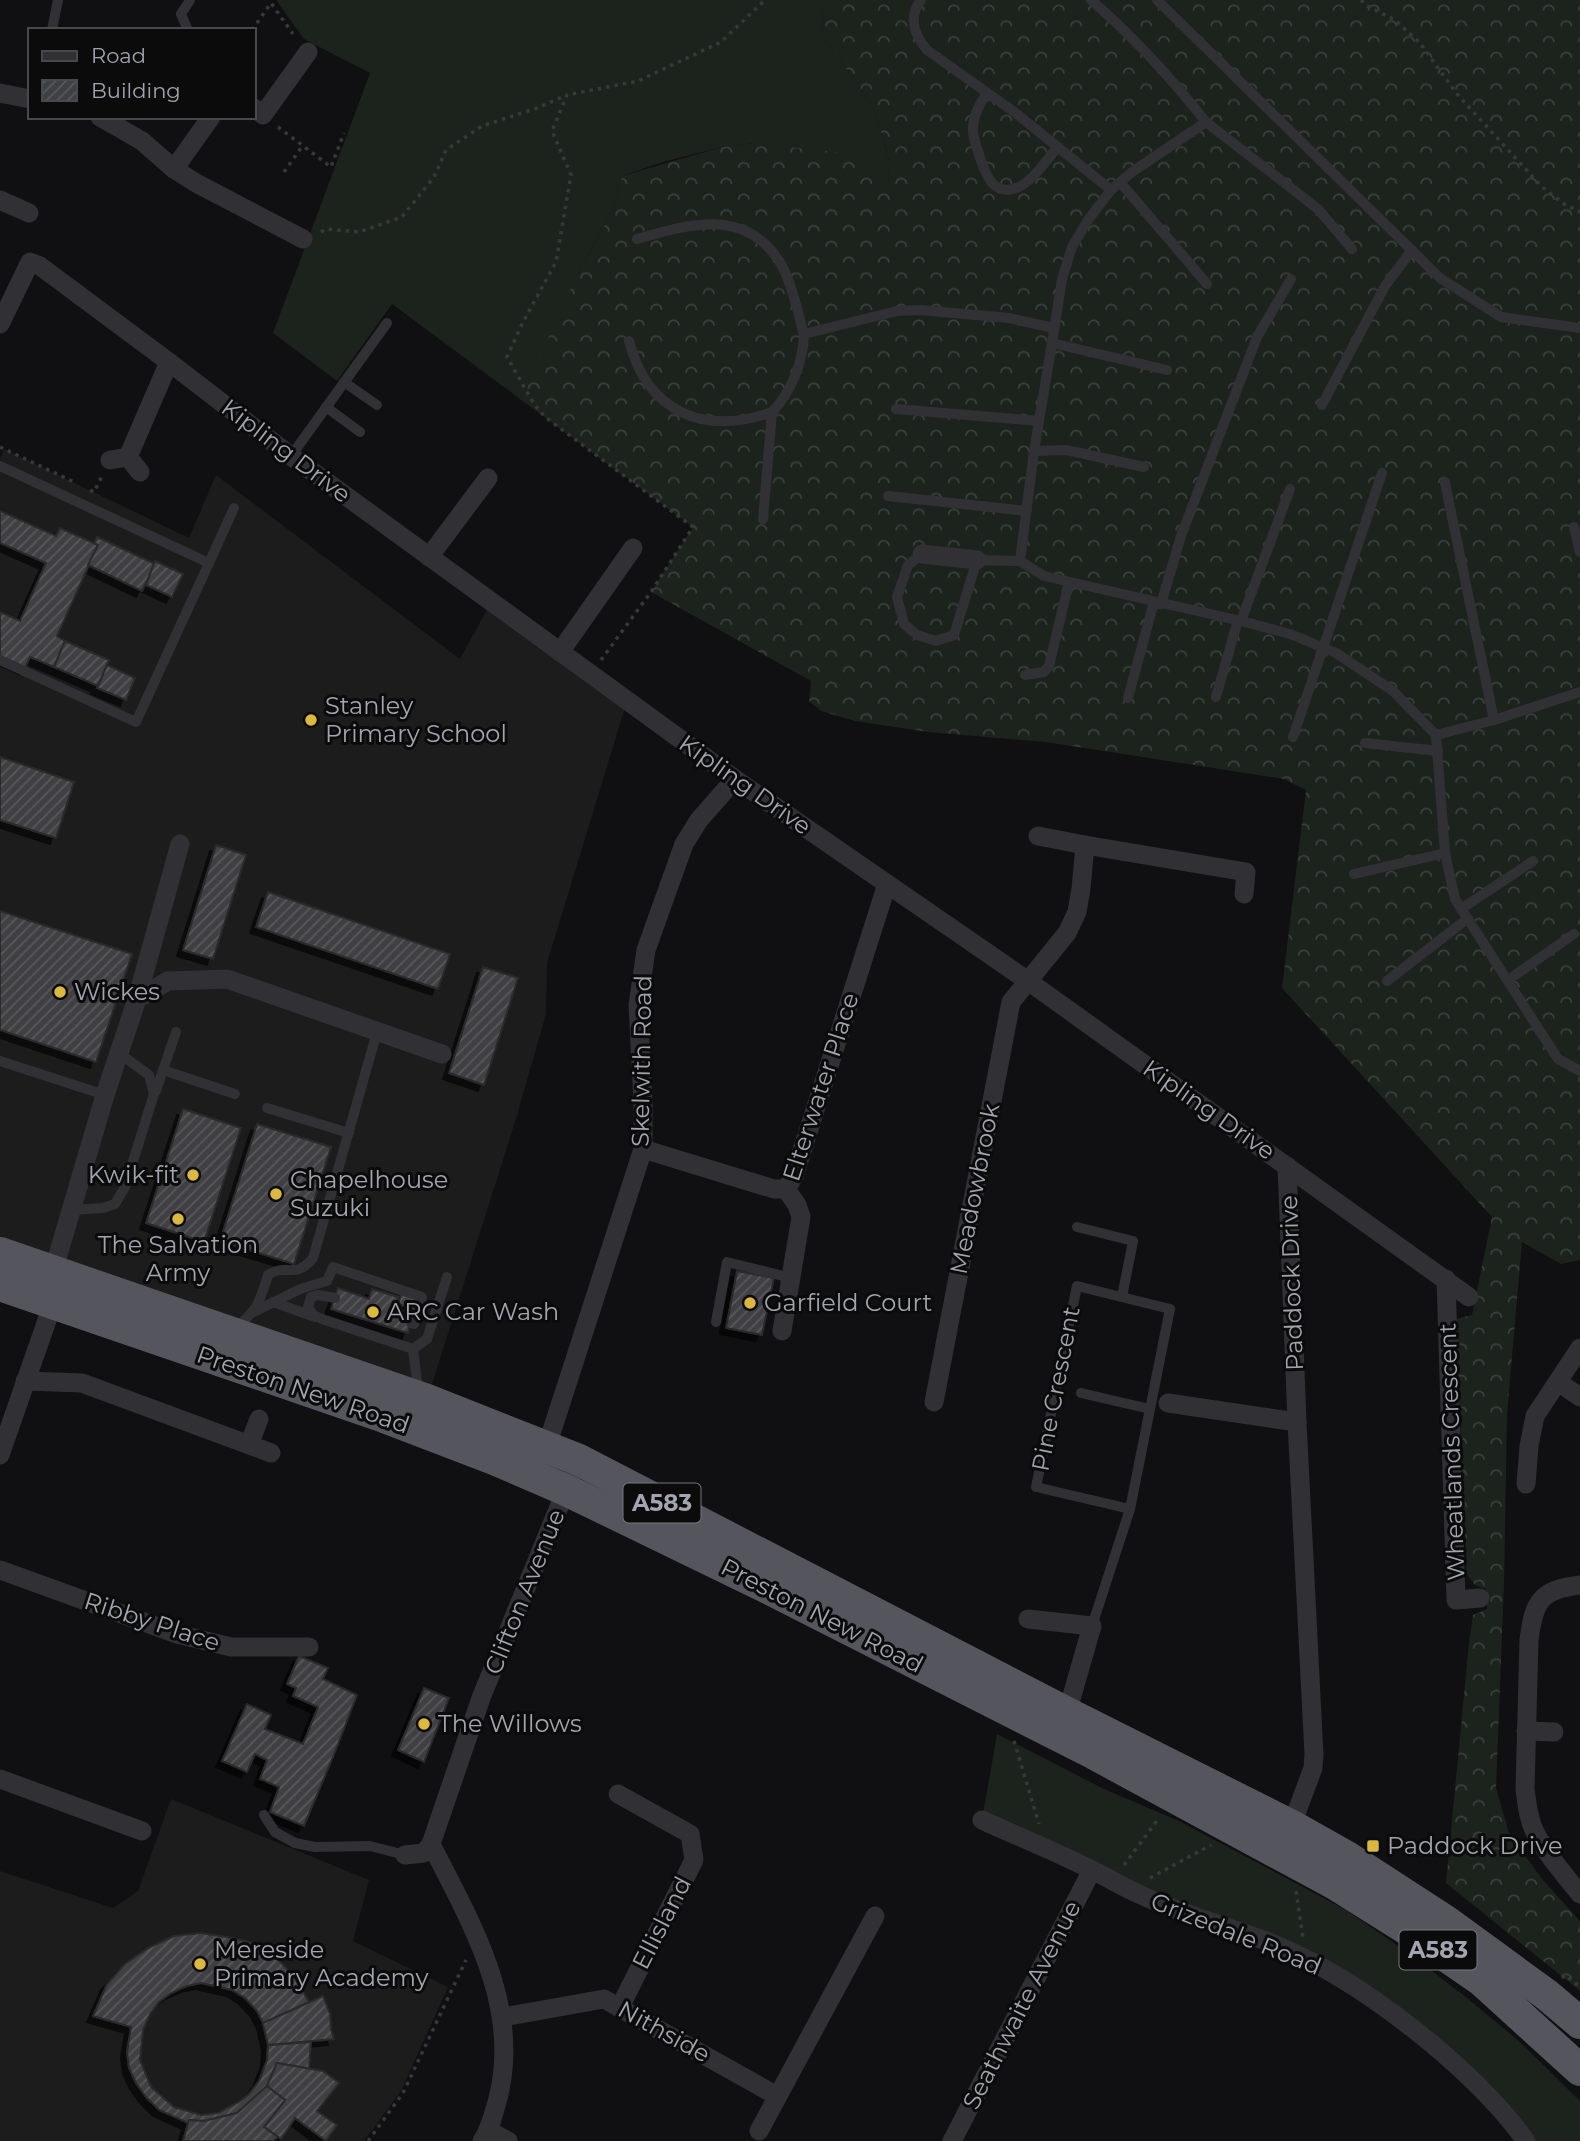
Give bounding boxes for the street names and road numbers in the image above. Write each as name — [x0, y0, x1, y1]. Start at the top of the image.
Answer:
street label: Kipling Drive — [216, 393, 357, 509]
street label: Kipling Drive — [674, 728, 817, 841]
street label: Skelwith Road — [626, 975, 657, 1147]
street label: Elterwater Place — [776, 989, 865, 1185]
street label: Kipling Drive — [1138, 1053, 1281, 1166]
street label: Meadowbrook — [944, 1100, 1005, 1277]
street label: Paddock Drive — [1274, 1195, 1309, 1371]
street label: Pine Crescent — [1025, 1304, 1086, 1474]
street label: Wheatlands Crescent — [1432, 1322, 1470, 1581]
street label: Preston New Road — [193, 1340, 413, 1440]
road number: A583 — [624, 1484, 700, 1522]
street label: Clifton Avenue — [478, 1505, 571, 1679]
street label: Preston New Road — [716, 1552, 928, 1679]
street label: Ribby Place — [81, 1586, 224, 1657]
street label: Ellisland — [626, 1872, 697, 1974]
street label: Grizedale Road — [1147, 1886, 1326, 1981]
street label: Seathwaite Avenue — [956, 1896, 1087, 2114]
road number: A583 — [1400, 1930, 1476, 1969]
street label: Nithside — [613, 1994, 715, 2069]

